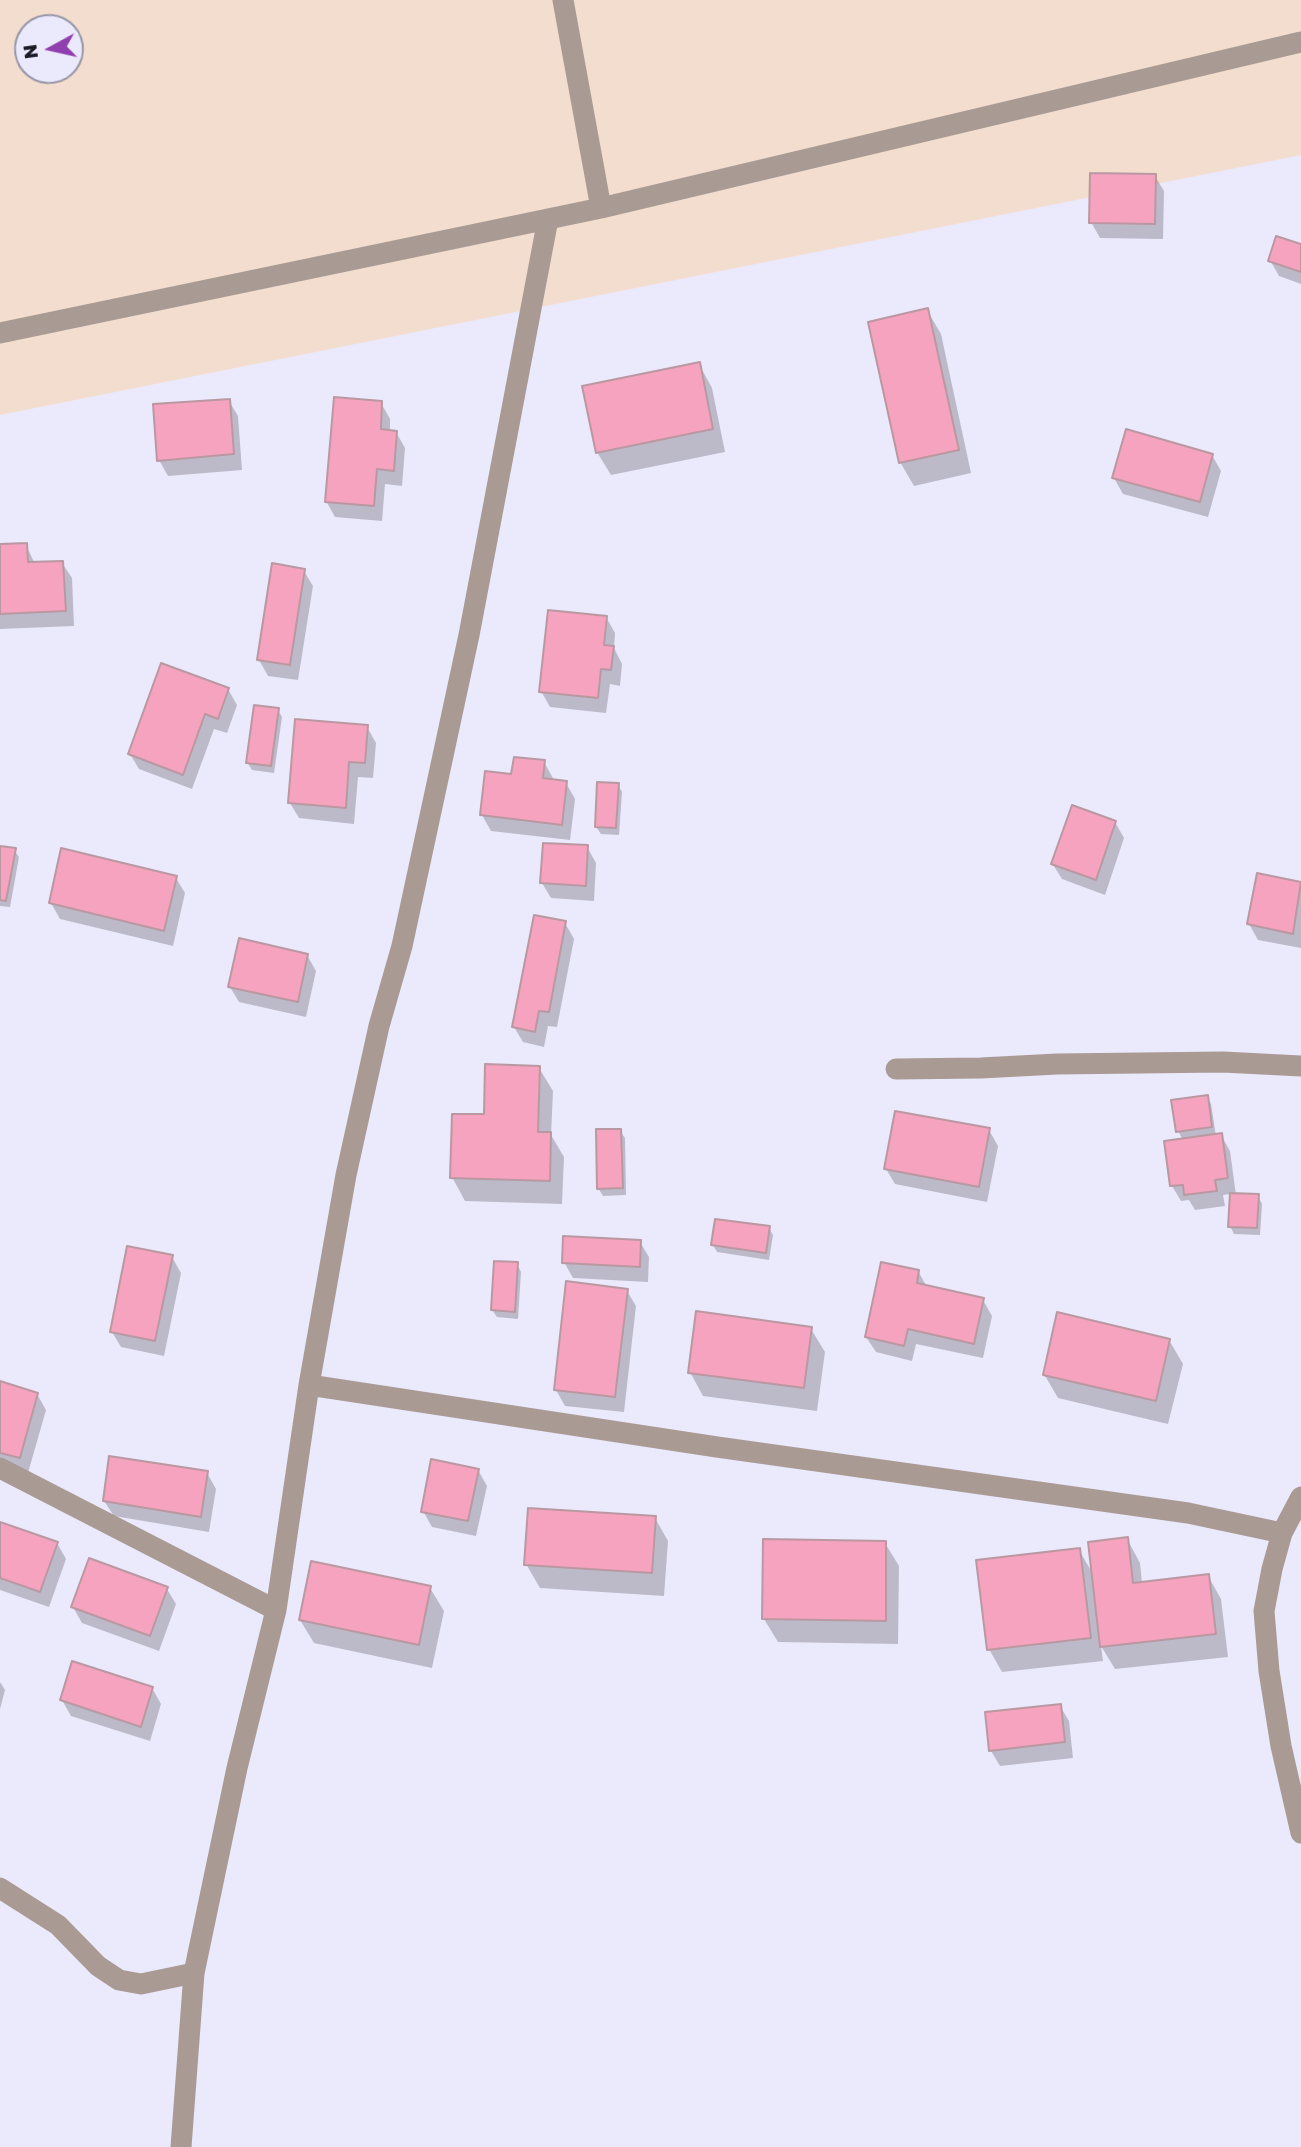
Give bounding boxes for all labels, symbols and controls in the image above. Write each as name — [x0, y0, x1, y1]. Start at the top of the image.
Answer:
north arrow — [14, 14, 84, 84]
text: N — [17, 43, 42, 60]

